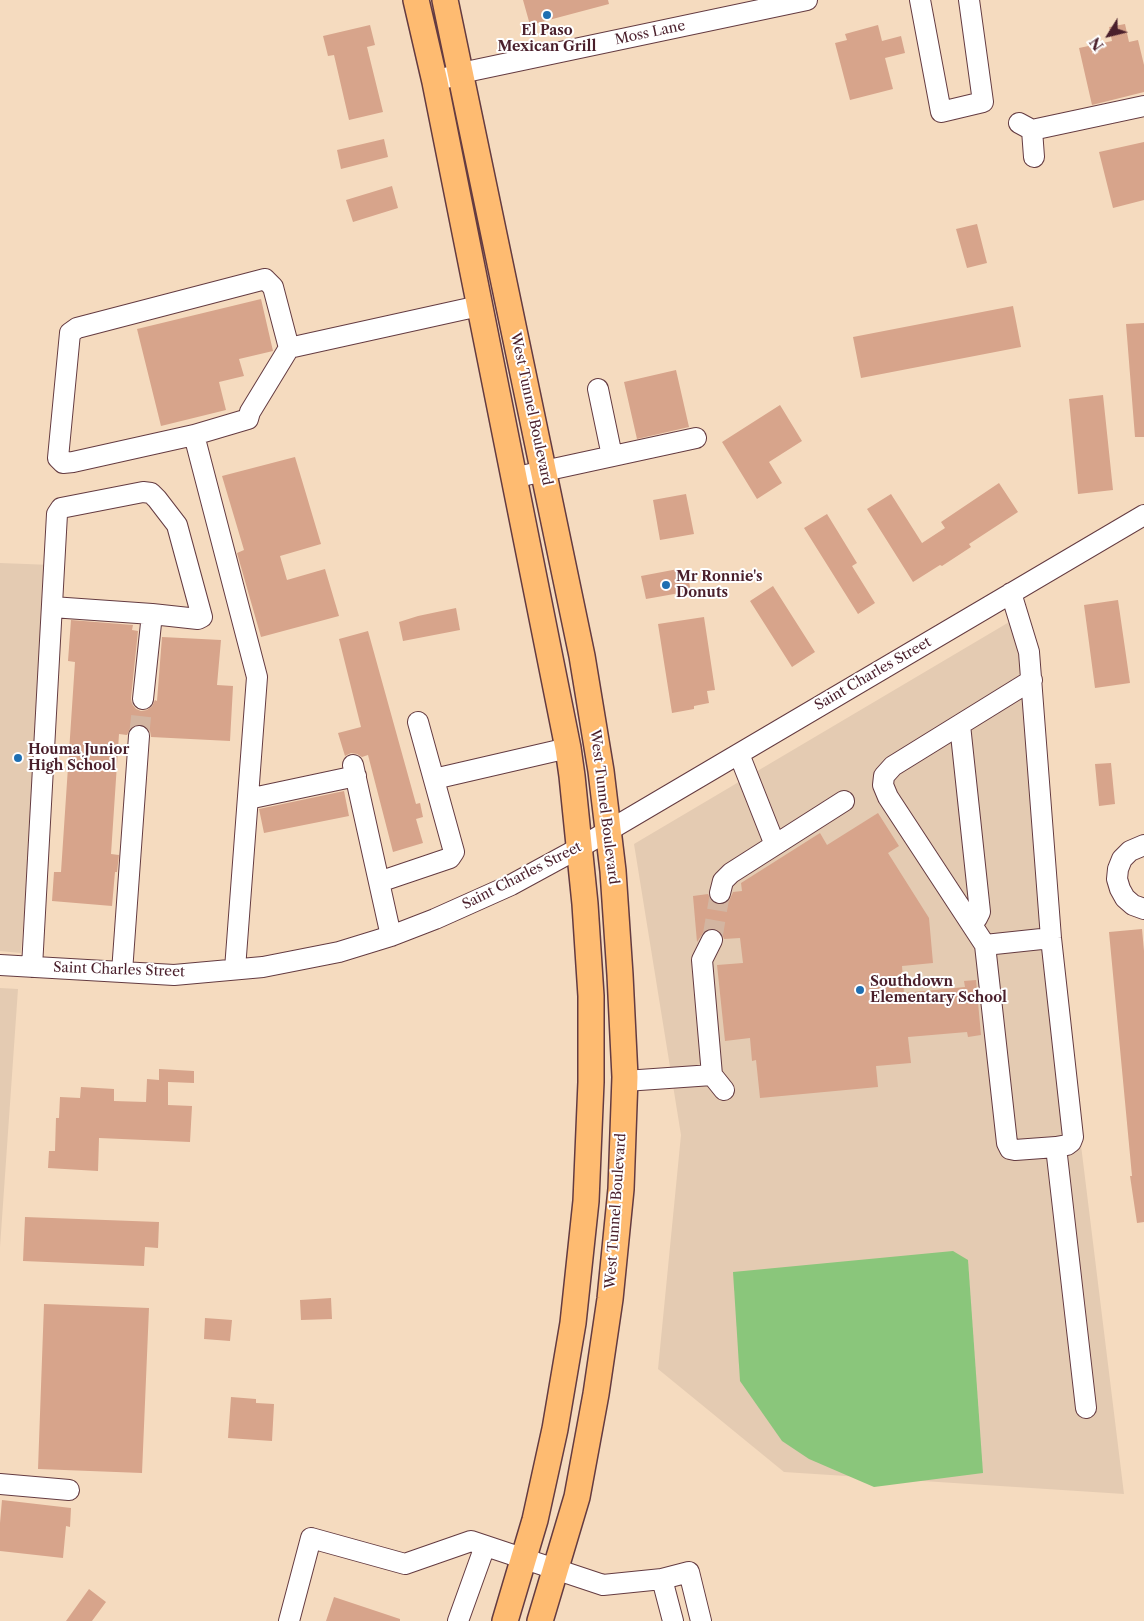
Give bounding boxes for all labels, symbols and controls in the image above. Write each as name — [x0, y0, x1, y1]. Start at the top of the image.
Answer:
marker: El Paso Mexican Grill — [541, 9, 553, 21]
north arrow — [1084, 10, 1134, 60]
street label: Moss Lane — [613, 17, 687, 49]
place label: El Paso Mexican Grill — [498, 23, 596, 56]
text: N — [1086, 34, 1108, 54]
street label: West Tunnel Boulevard — [507, 331, 555, 487]
place label: Mr Ronnie's Donuts — [676, 569, 763, 602]
marker: Mr Ronnie's Donuts — [660, 579, 672, 591]
street label: Saint Charles Street — [812, 634, 934, 714]
street label: West Tunnel Boulevard — [586, 729, 622, 885]
place label: Houma Junior High School — [28, 742, 129, 774]
marker: Houma Junior High School — [12, 752, 24, 764]
street label: Saint Charles Street — [459, 839, 585, 913]
street label: Saint Charles Street — [53, 959, 185, 981]
place label: Southdown Elementary School — [870, 974, 1007, 1006]
marker: Southdown Elementary School — [854, 984, 866, 996]
street label: West Tunnel Boulevard — [602, 1133, 630, 1289]

